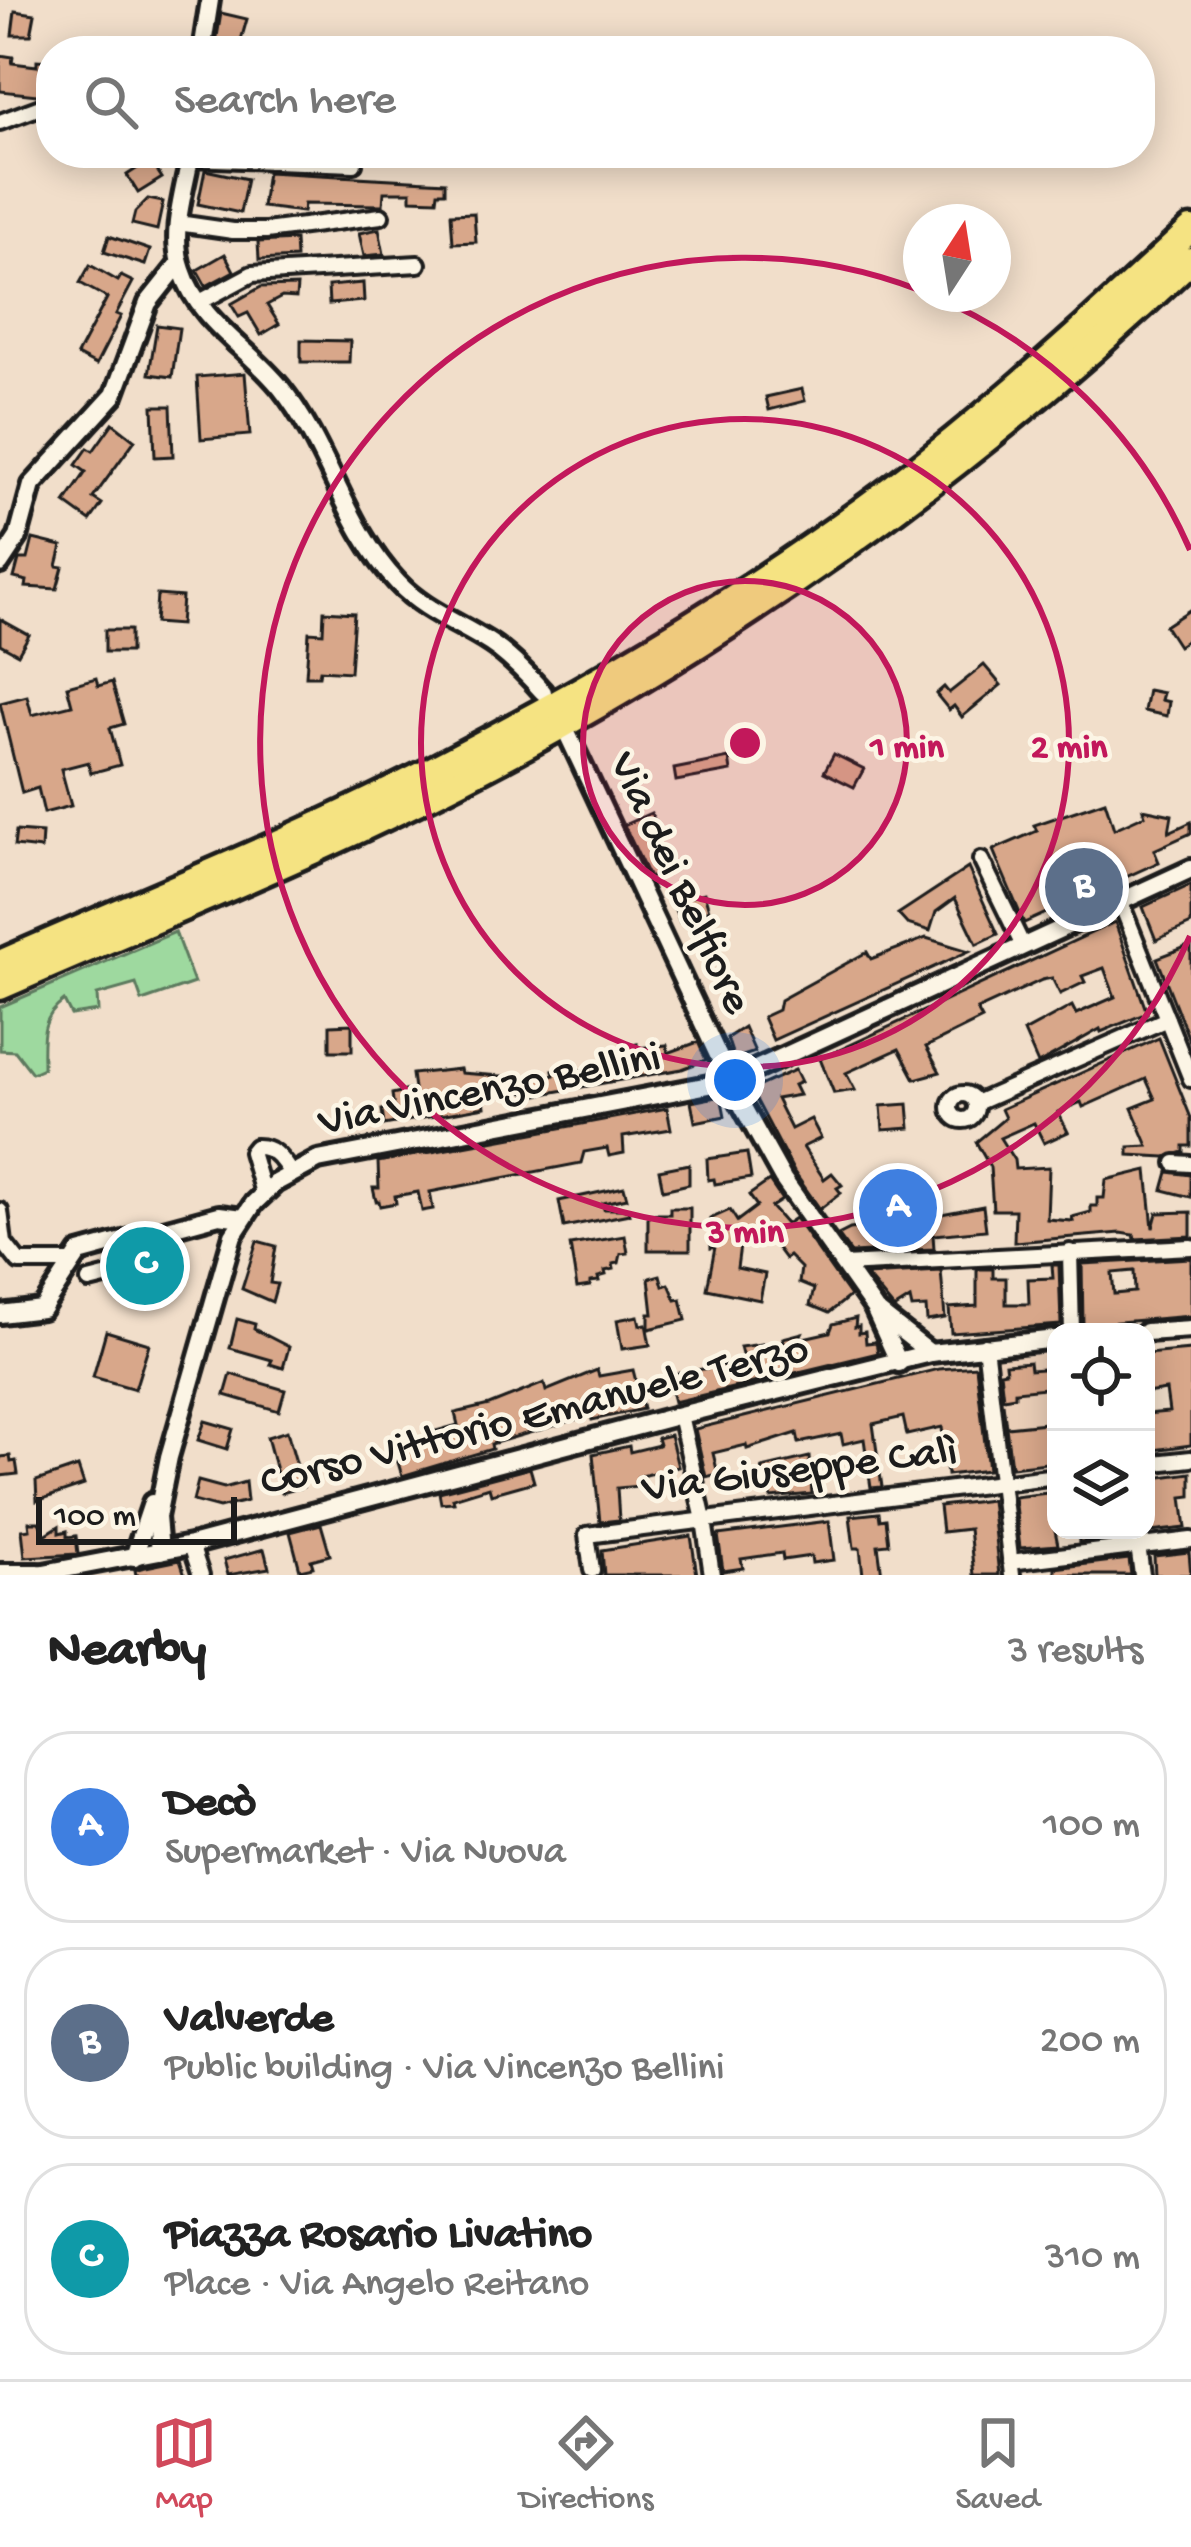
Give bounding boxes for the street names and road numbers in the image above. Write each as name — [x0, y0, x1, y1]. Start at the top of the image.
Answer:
street label: Via dei Belfiore — [594, 744, 762, 1024]
street label: Via Vincenzo Bellini — [314, 1033, 666, 1151]
street label: Corso Vittorio Emanuele Terzo — [255, 1324, 815, 1512]
street label: Via Giuseppe Calì — [639, 1426, 960, 1518]

